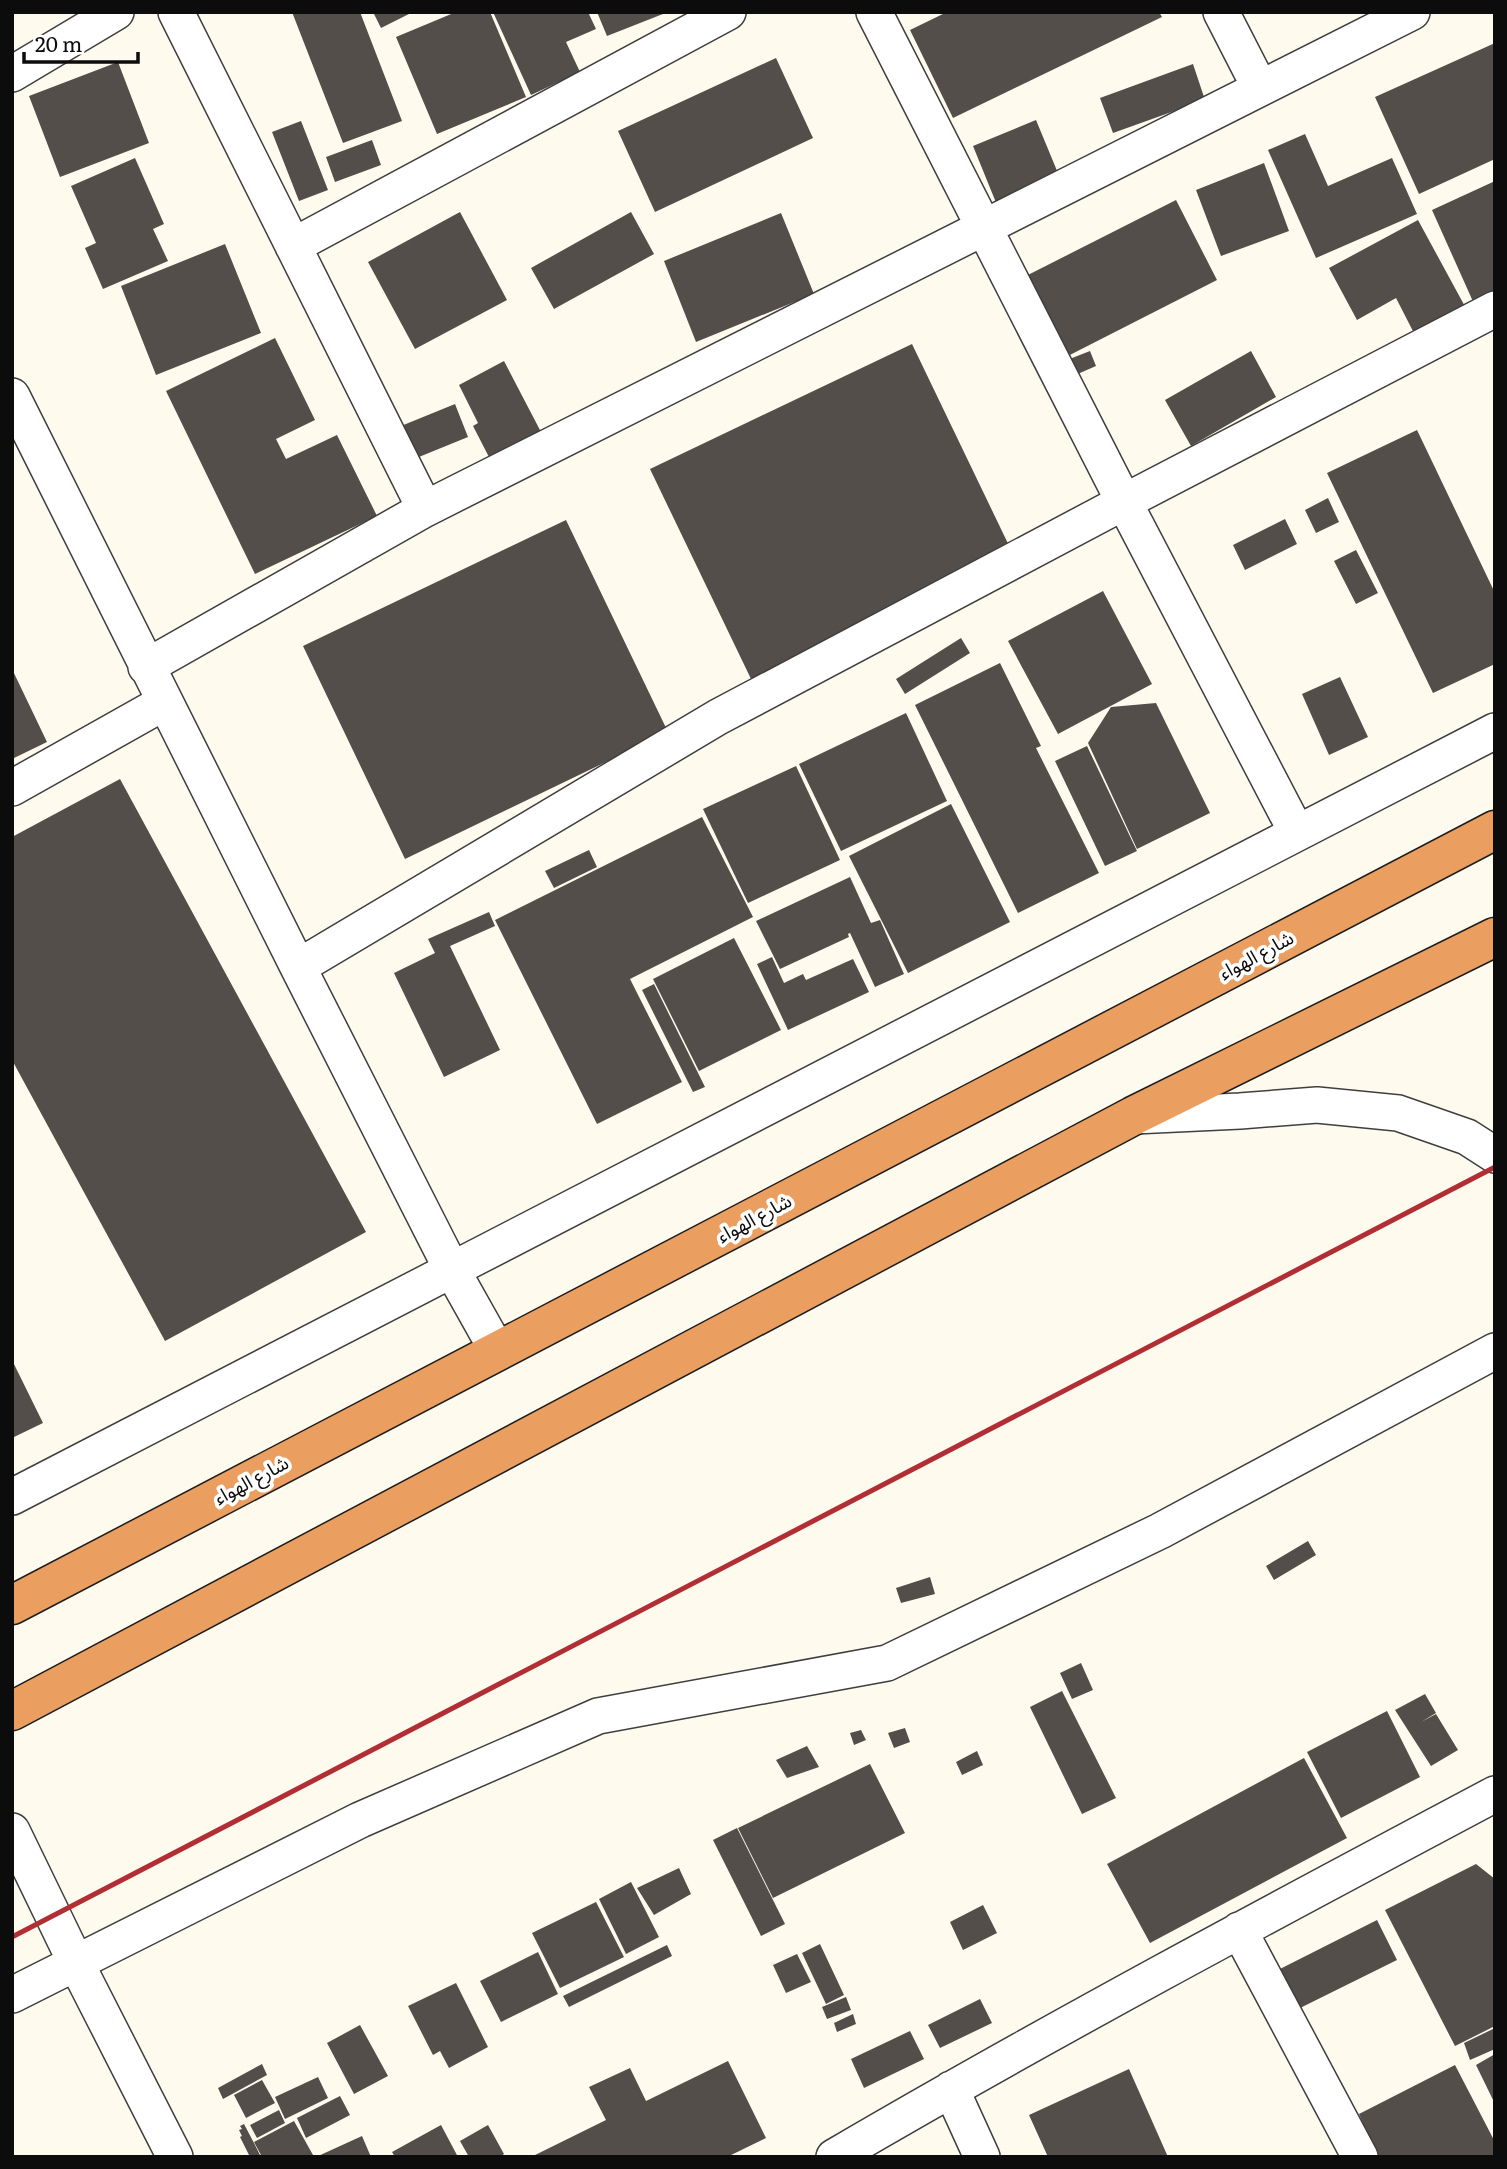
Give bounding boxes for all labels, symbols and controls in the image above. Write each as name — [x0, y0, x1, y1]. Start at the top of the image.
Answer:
scale bar — [24, 21, 138, 65]
text: 20 m — [35, 27, 82, 58]
street label: شارع الهواء — [1213, 923, 1298, 986]
street label: شارع الهواء — [711, 1186, 796, 1249]
street label: شارع الهواء — [208, 1448, 293, 1511]

